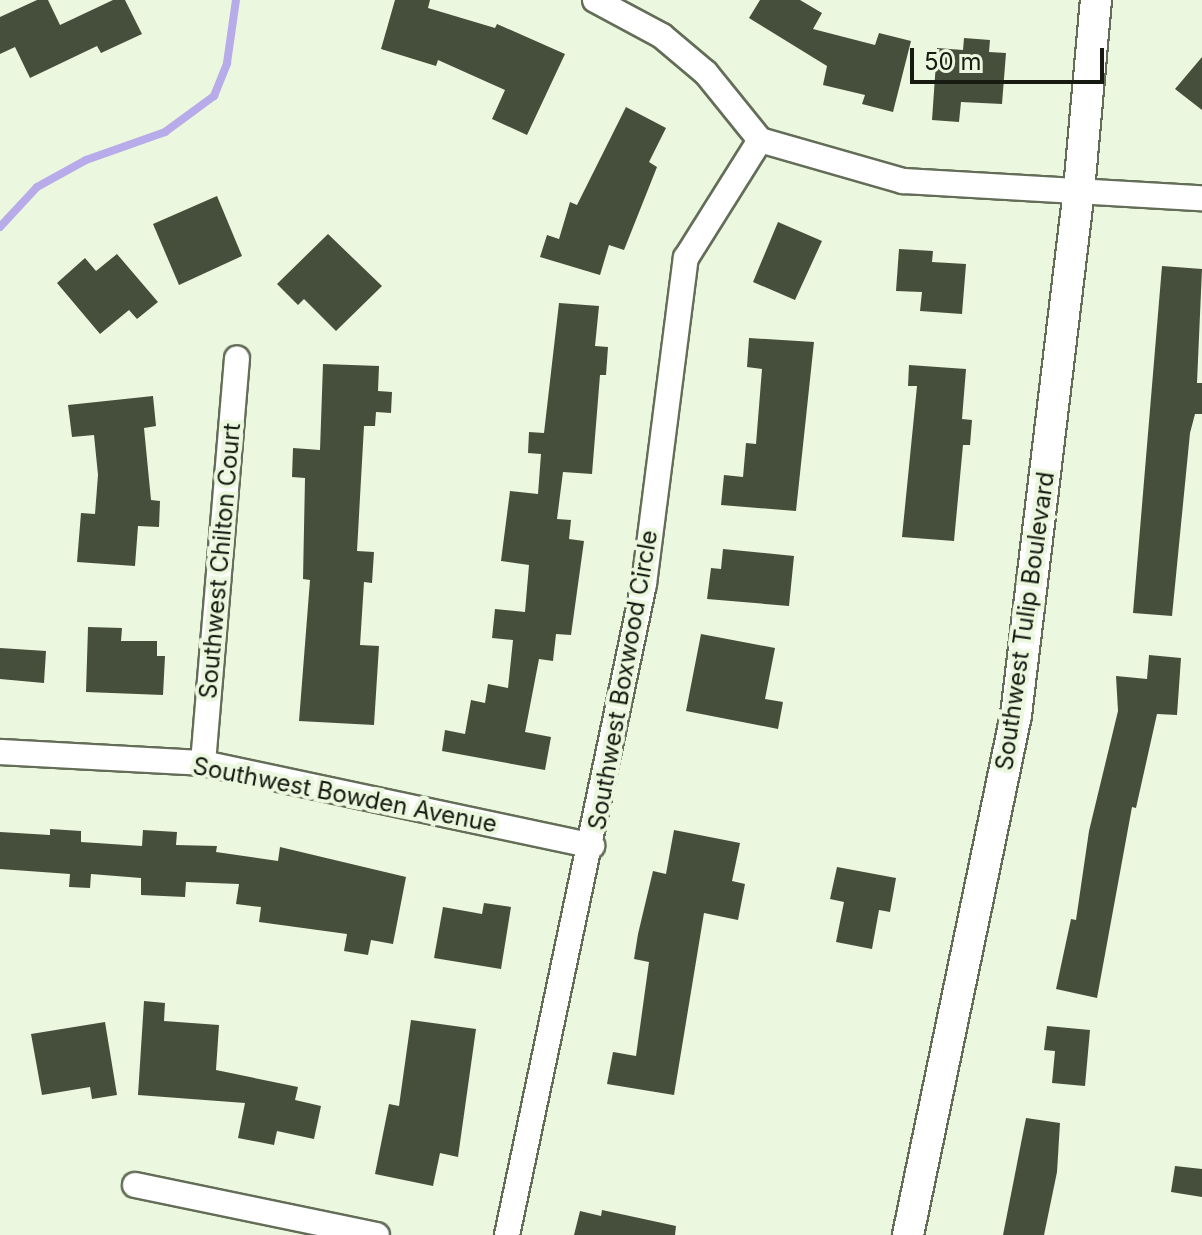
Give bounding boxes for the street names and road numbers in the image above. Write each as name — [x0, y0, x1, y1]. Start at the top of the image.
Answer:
street label: Southwest Chilton Court — [194, 422, 246, 700]
street label: Southwest Tulip Boulevard — [990, 470, 1060, 772]
street label: Southwest Boxwood Circle — [582, 528, 664, 832]
street label: Southwest Bowden Avenue — [190, 751, 500, 839]

